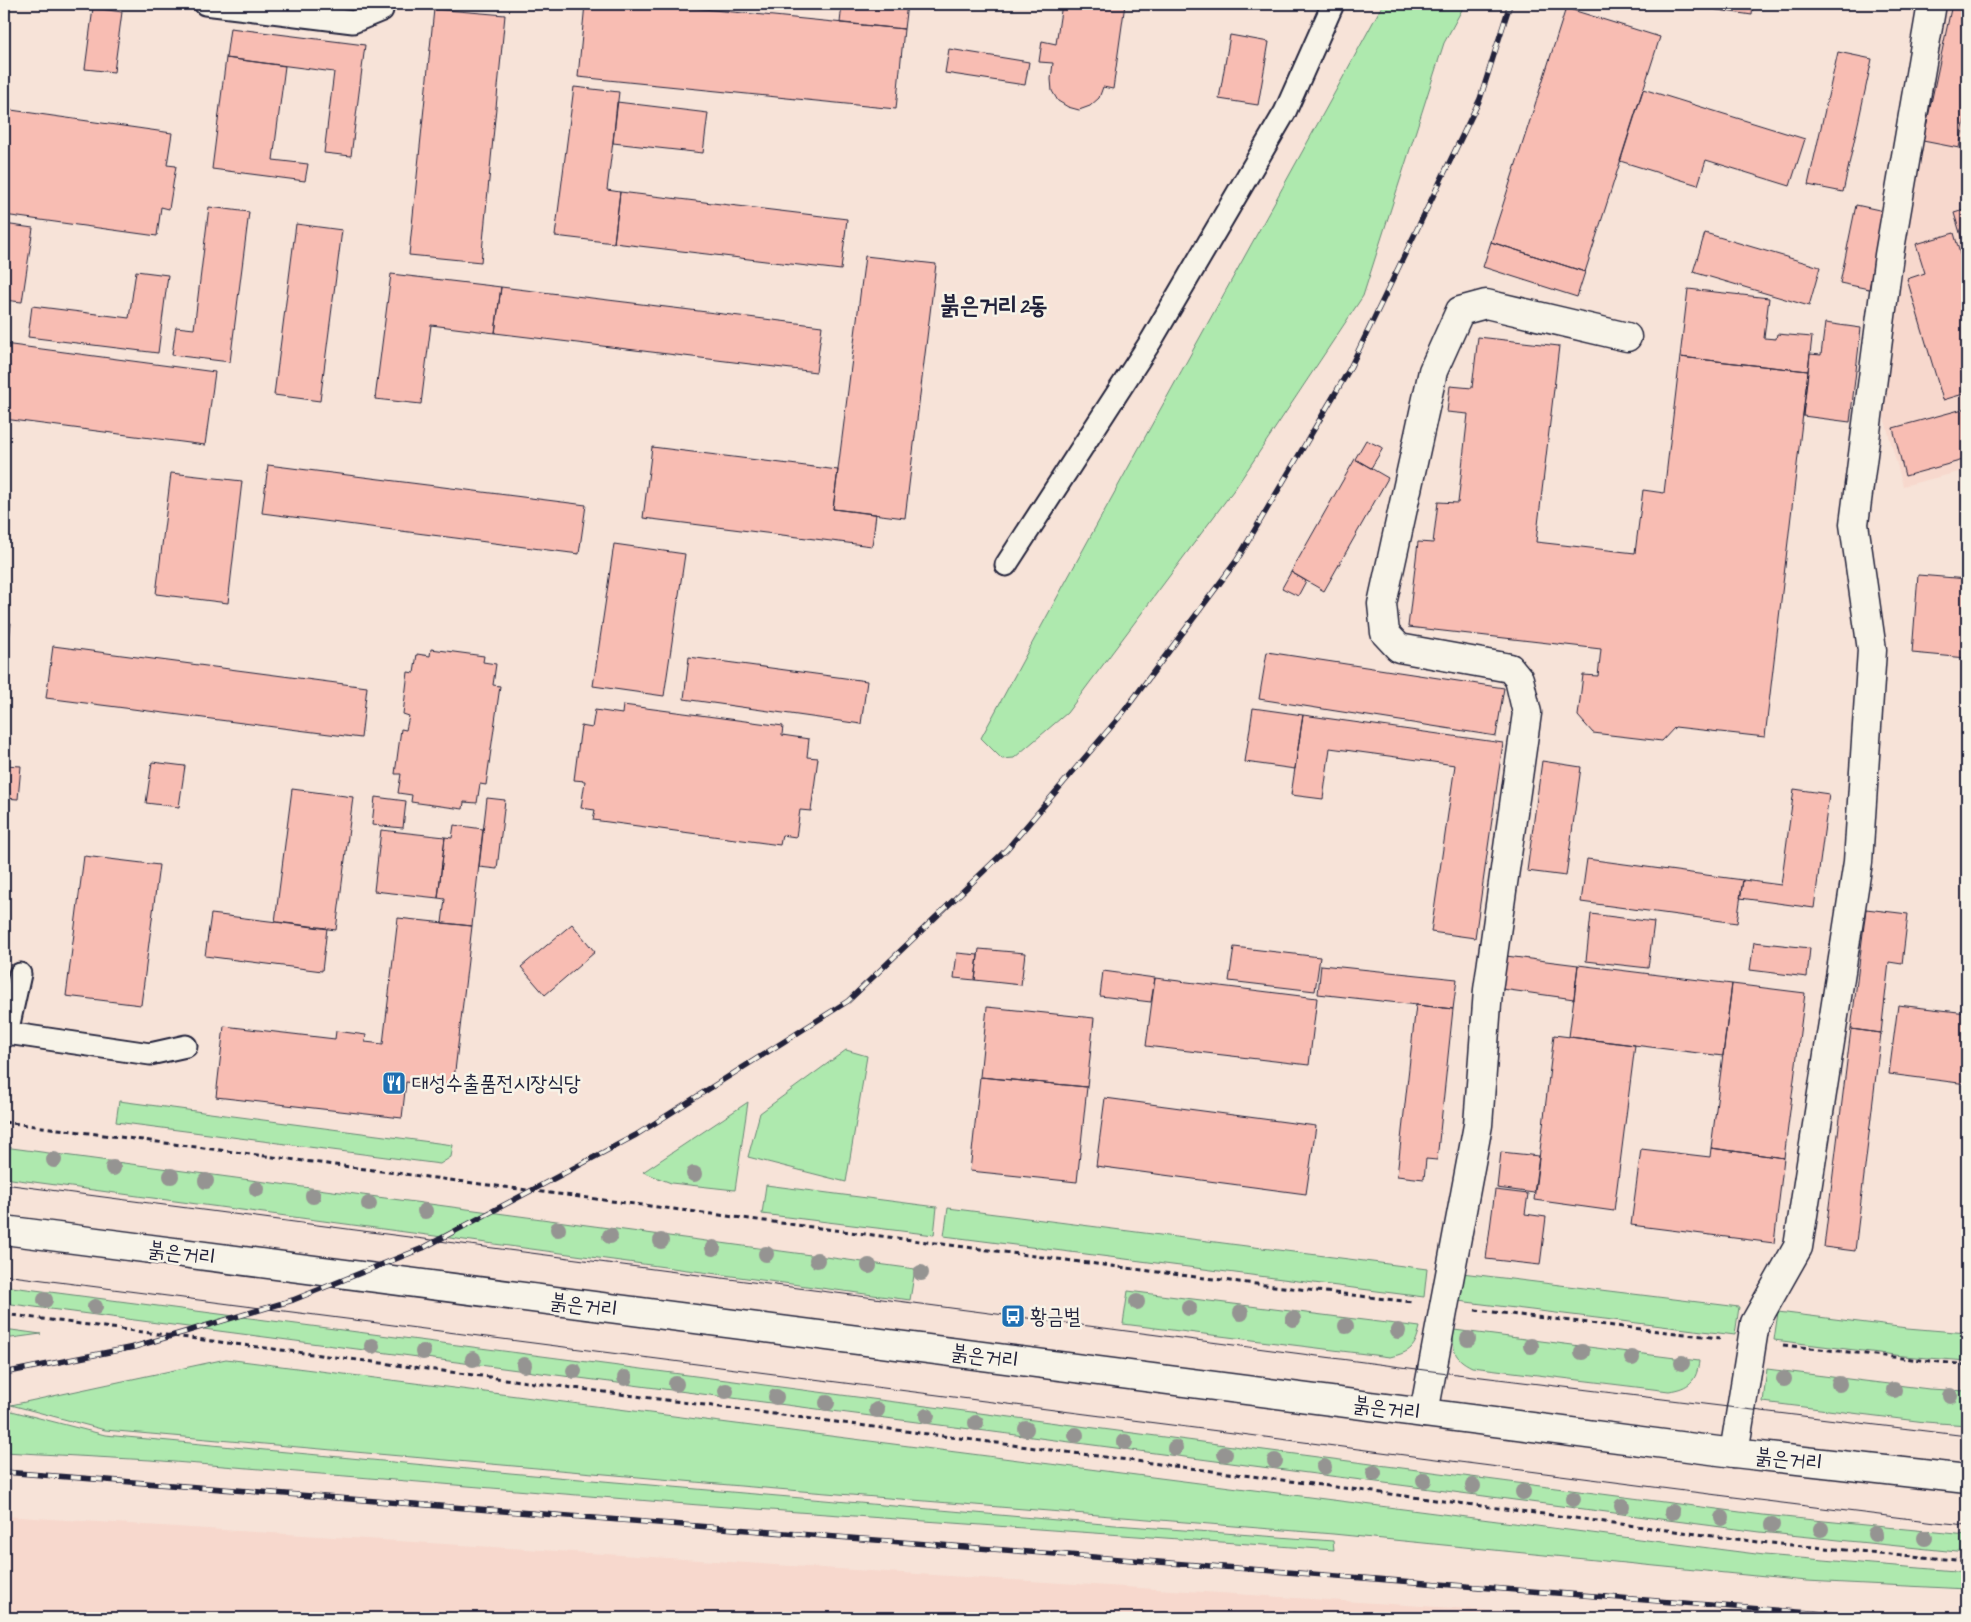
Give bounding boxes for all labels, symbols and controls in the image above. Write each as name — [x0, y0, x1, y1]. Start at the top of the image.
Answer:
district label: 붉은거리2동 — [940, 290, 1048, 320]
restaurant icon: 대성수출품전시장식당 — [381, 1070, 407, 1096]
place label: 대성수출품전시장식당 — [412, 1070, 581, 1096]
street label: 붉은거리 — [147, 1236, 217, 1270]
street label: 붉은거리 — [549, 1288, 619, 1322]
bus stop icon: 황금벌 — [1000, 1303, 1026, 1329]
place label: 황금벌 — [1030, 1303, 1081, 1329]
street label: 붉은거리 — [950, 1339, 1020, 1373]
street label: 붉은거리 — [1352, 1391, 1422, 1425]
street label: 붉은거리 — [1754, 1443, 1824, 1475]

